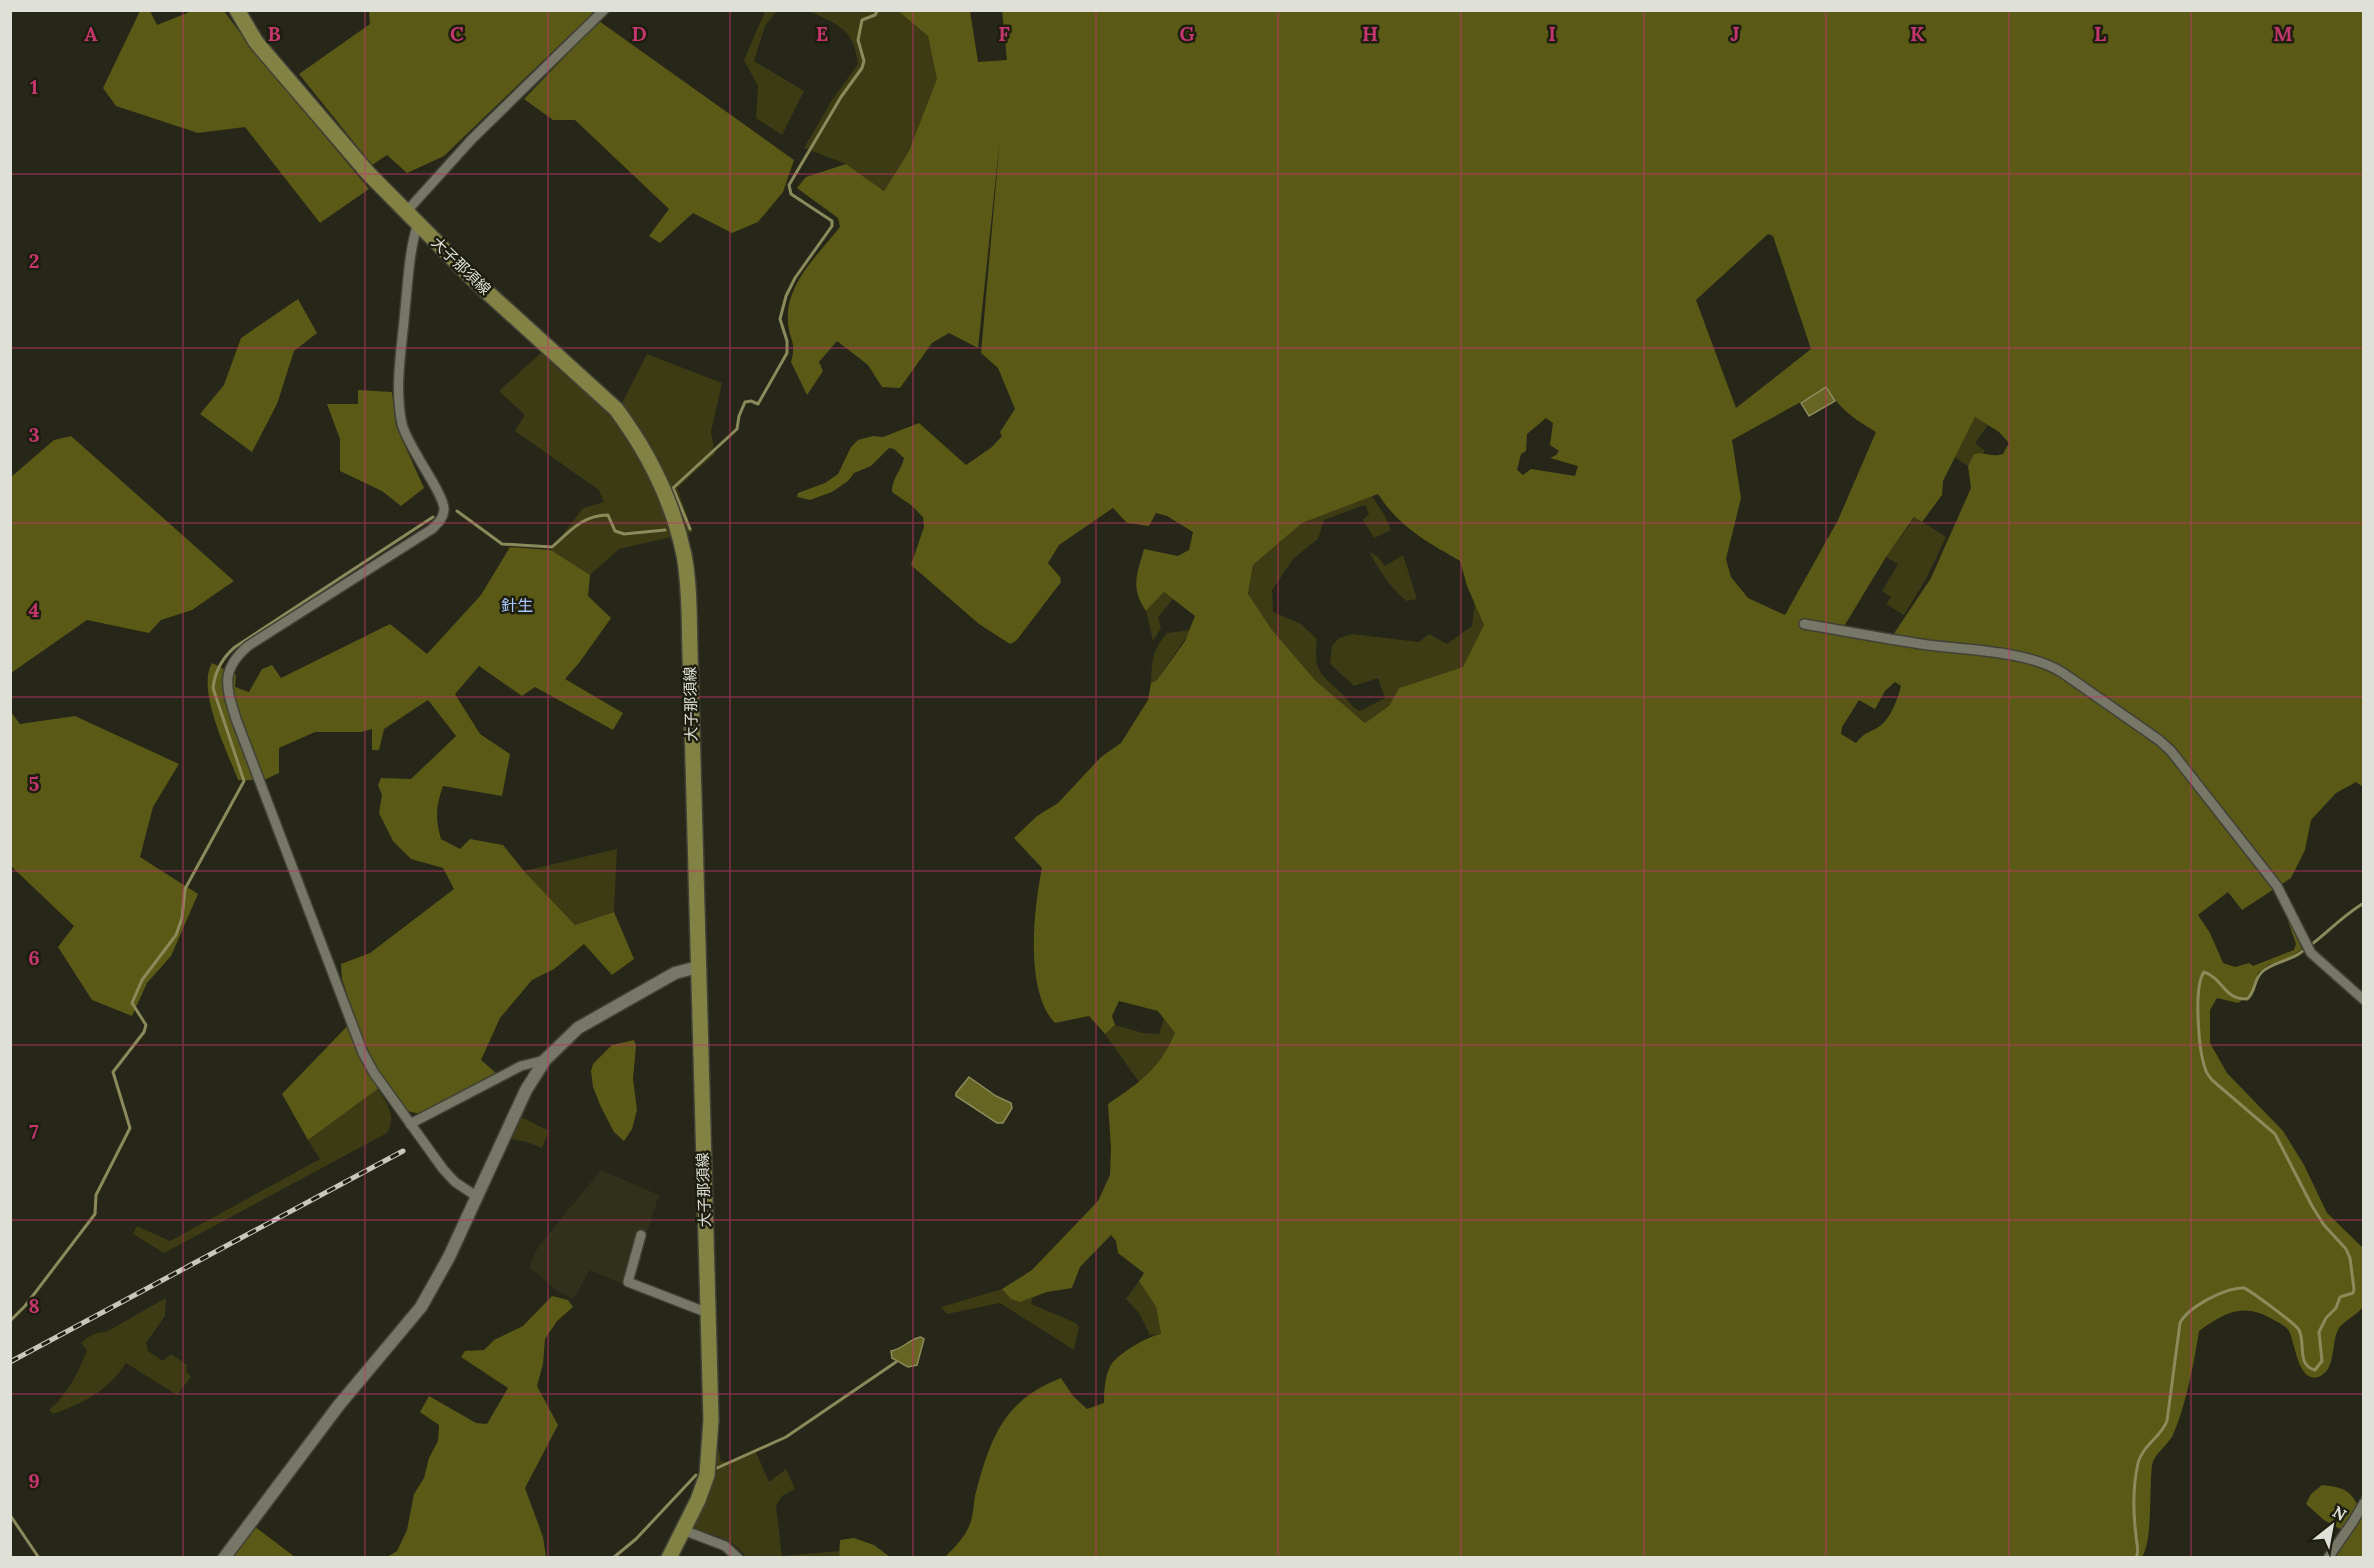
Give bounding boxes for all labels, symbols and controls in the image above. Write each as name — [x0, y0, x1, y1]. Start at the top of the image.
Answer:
text: A — [84, 21, 98, 46]
text: B — [267, 21, 281, 46]
text: C — [450, 21, 464, 46]
text: D — [631, 21, 647, 46]
text: E — [816, 21, 828, 46]
text: F — [998, 21, 1010, 46]
text: G — [1179, 21, 1195, 46]
text: H — [1362, 21, 1378, 46]
text: I — [1548, 21, 1556, 46]
text: J — [1730, 21, 1740, 46]
text: K — [1910, 21, 1925, 46]
text: L — [2094, 21, 2106, 46]
text: M — [2273, 21, 2293, 46]
text: 1 — [30, 74, 38, 99]
street label: 大子那須線 — [428, 233, 495, 299]
text: 2 — [29, 248, 39, 273]
text: 3 — [28, 422, 40, 447]
district label: 針生 — [501, 595, 533, 615]
text: 4 — [29, 597, 40, 622]
street label: 大子那須線 — [680, 666, 701, 742]
text: 5 — [29, 771, 40, 796]
text: 6 — [28, 945, 40, 970]
text: 7 — [29, 1119, 39, 1144]
street label: 大子那須線 — [693, 1152, 714, 1228]
text: 8 — [28, 1293, 40, 1318]
text: 9 — [28, 1468, 40, 1493]
north arrow — [2302, 1496, 2362, 1556]
text: N — [2329, 1501, 2350, 1525]

